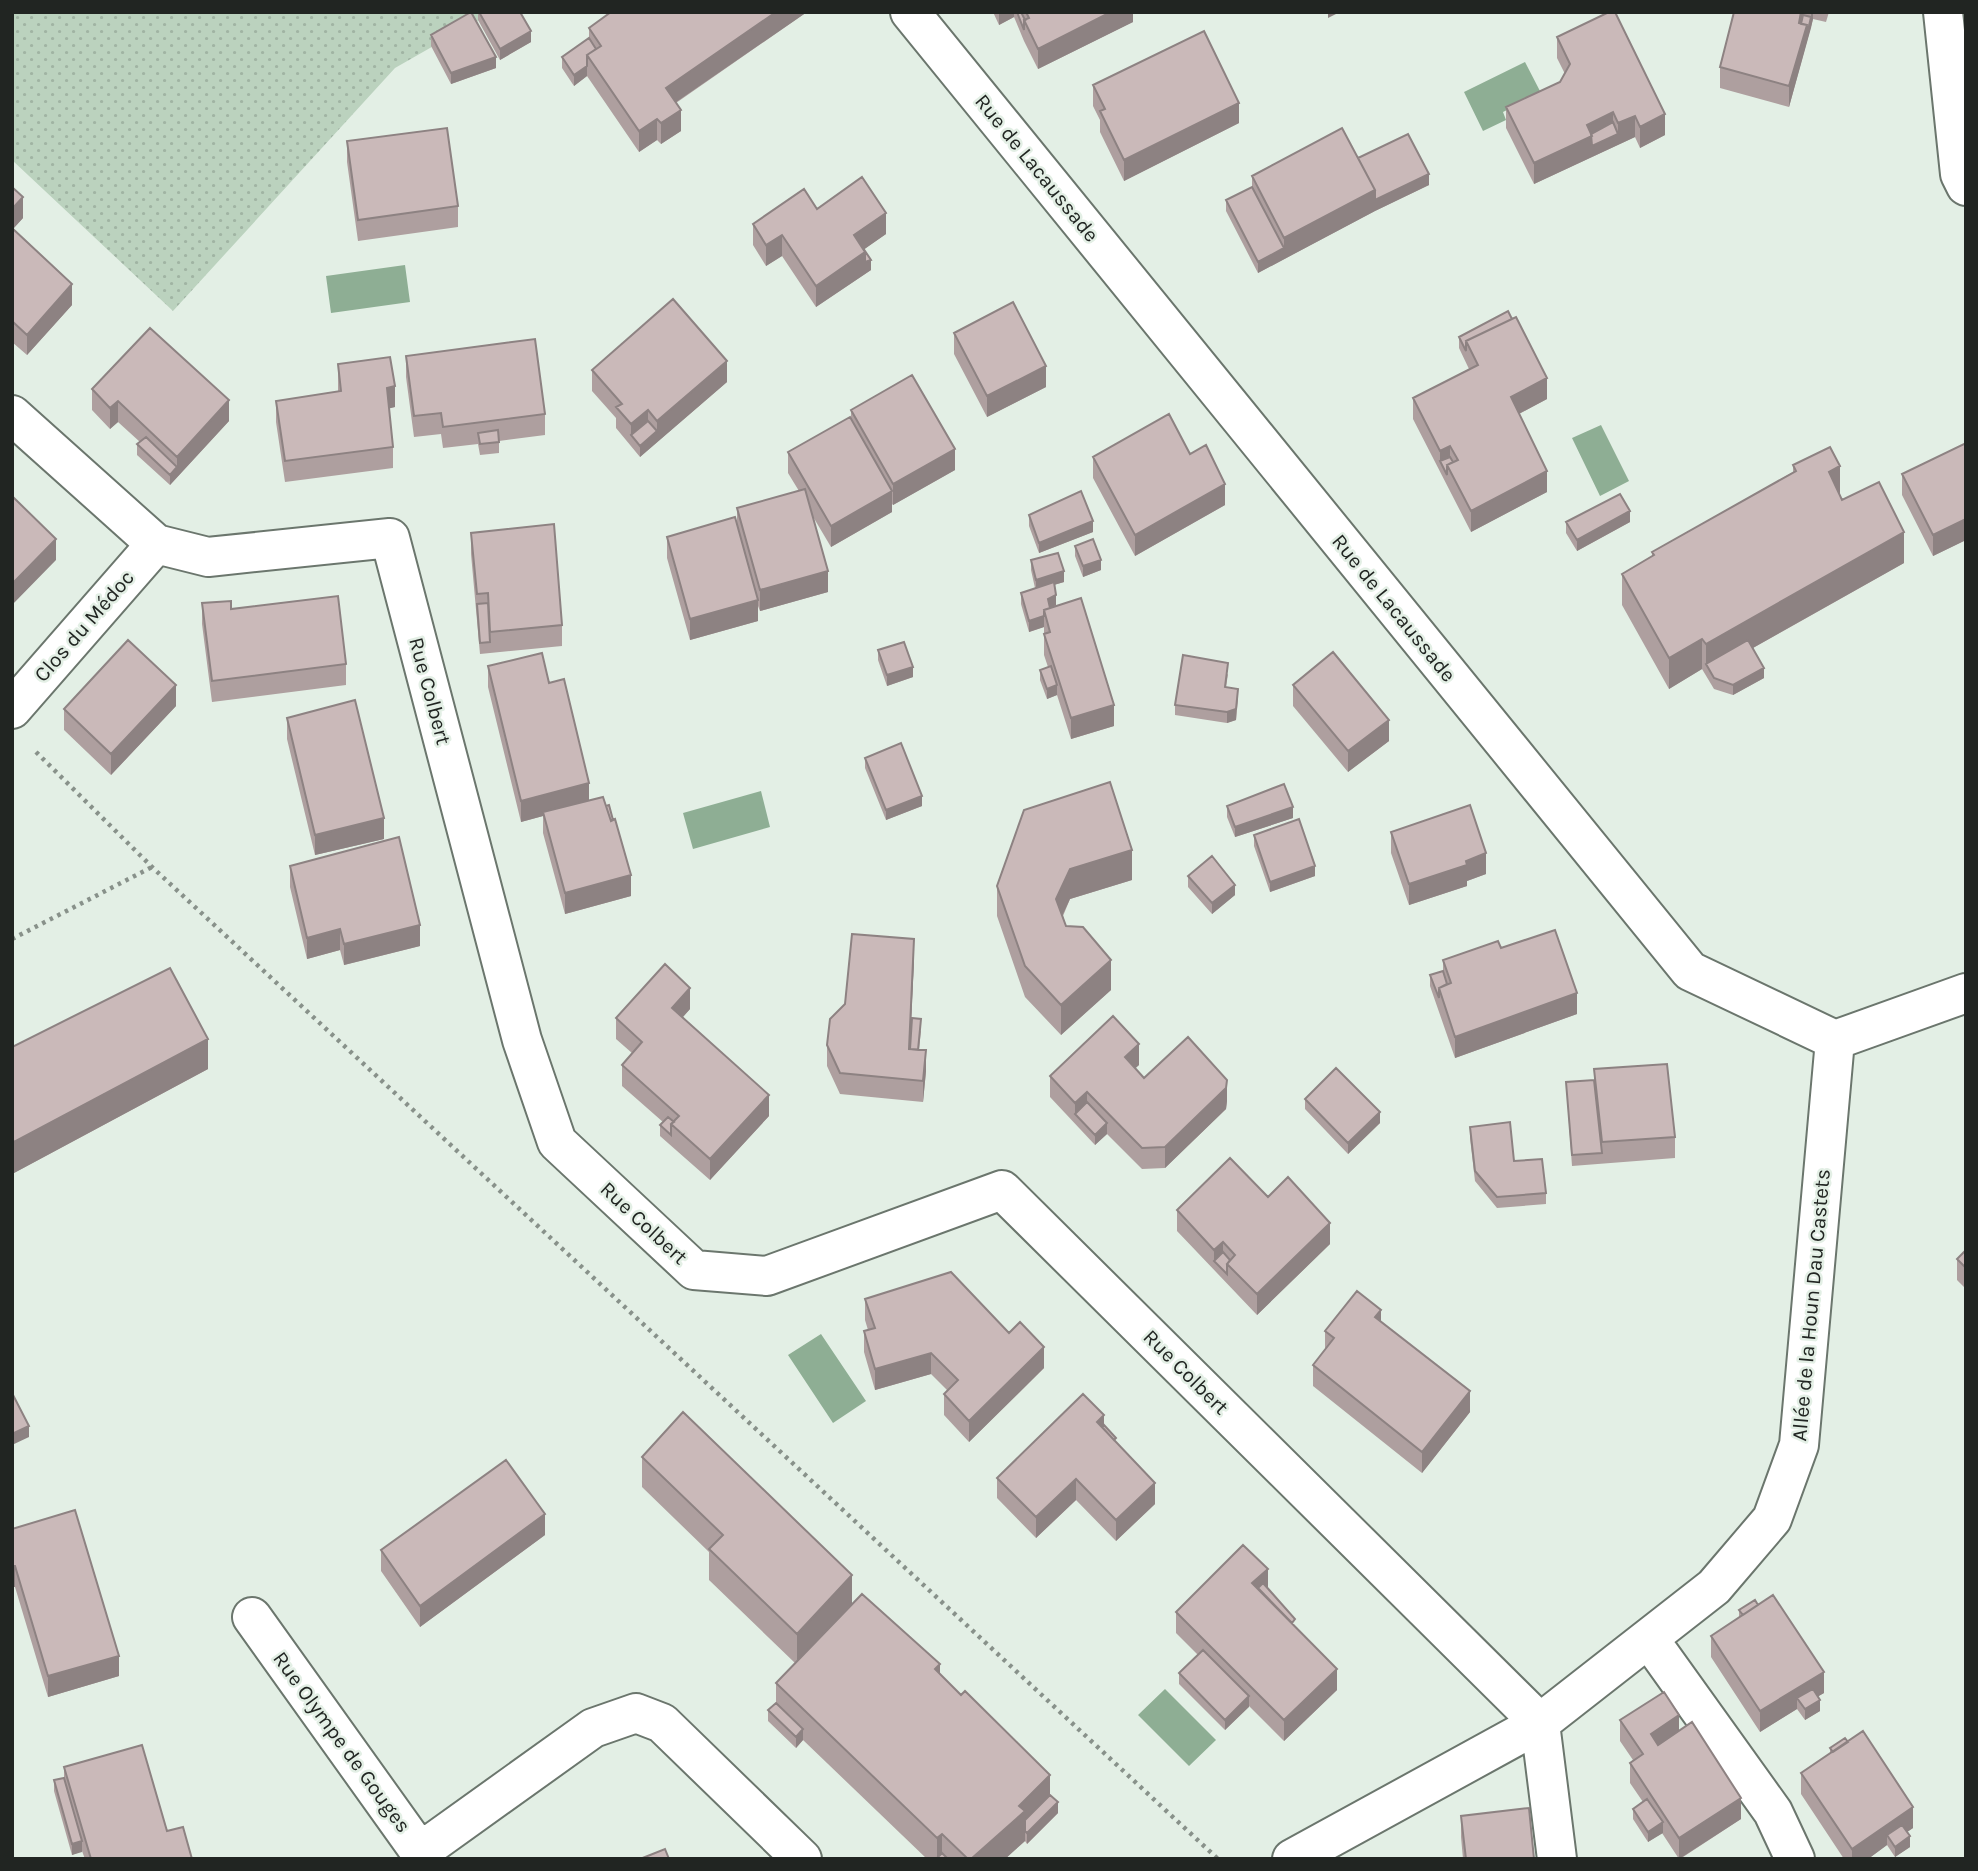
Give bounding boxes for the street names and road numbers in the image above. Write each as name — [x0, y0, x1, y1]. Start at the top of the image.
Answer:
street label: Rue de Lacaussade — [970, 89, 1104, 247]
street label: Rue de Lacaussade — [1327, 529, 1461, 687]
street label: Clos du Médoc — [29, 565, 139, 687]
street label: Rue Colbert — [404, 635, 456, 747]
street label: Allée de la Houn Dau Castets — [1787, 1168, 1835, 1442]
street label: Rue Colbert — [595, 1177, 693, 1269]
street label: Rue Colbert — [1139, 1325, 1234, 1420]
street label: Rue Olympe de Gouges — [268, 1647, 416, 1837]

